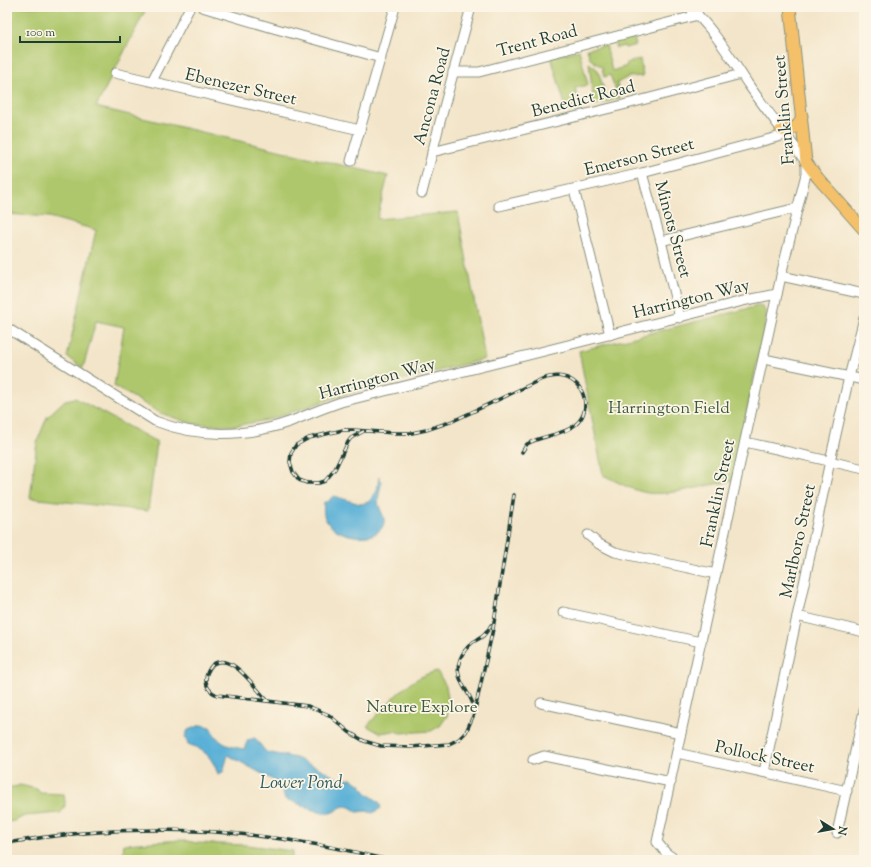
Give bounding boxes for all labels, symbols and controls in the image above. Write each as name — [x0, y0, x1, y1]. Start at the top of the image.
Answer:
scale bar — [20, 18, 120, 44]
street label: Trent Road — [495, 20, 581, 64]
text: 100 m — [26, 24, 55, 42]
street label: Ancona Road — [408, 45, 458, 148]
street label: Franklin Street — [768, 54, 802, 166]
street label: Ebenezer Street — [182, 63, 299, 112]
street label: Benedict Road — [529, 75, 638, 124]
street label: Emerson Street — [582, 133, 697, 183]
street label: Minots Street — [648, 178, 697, 281]
street label: Harrington Way — [631, 274, 753, 326]
street label: Harrington Way — [317, 353, 439, 407]
park label: Harrington Field — [608, 397, 730, 421]
street label: Franklin Street — [696, 437, 742, 550]
street label: Marlboro Street — [775, 482, 823, 601]
park label: Nature Explore — [366, 696, 478, 720]
street label: Pollock Street — [713, 736, 817, 780]
water label: Lower Pond — [259, 771, 343, 797]
north arrow — [813, 809, 853, 849]
text: N — [833, 824, 851, 837]

